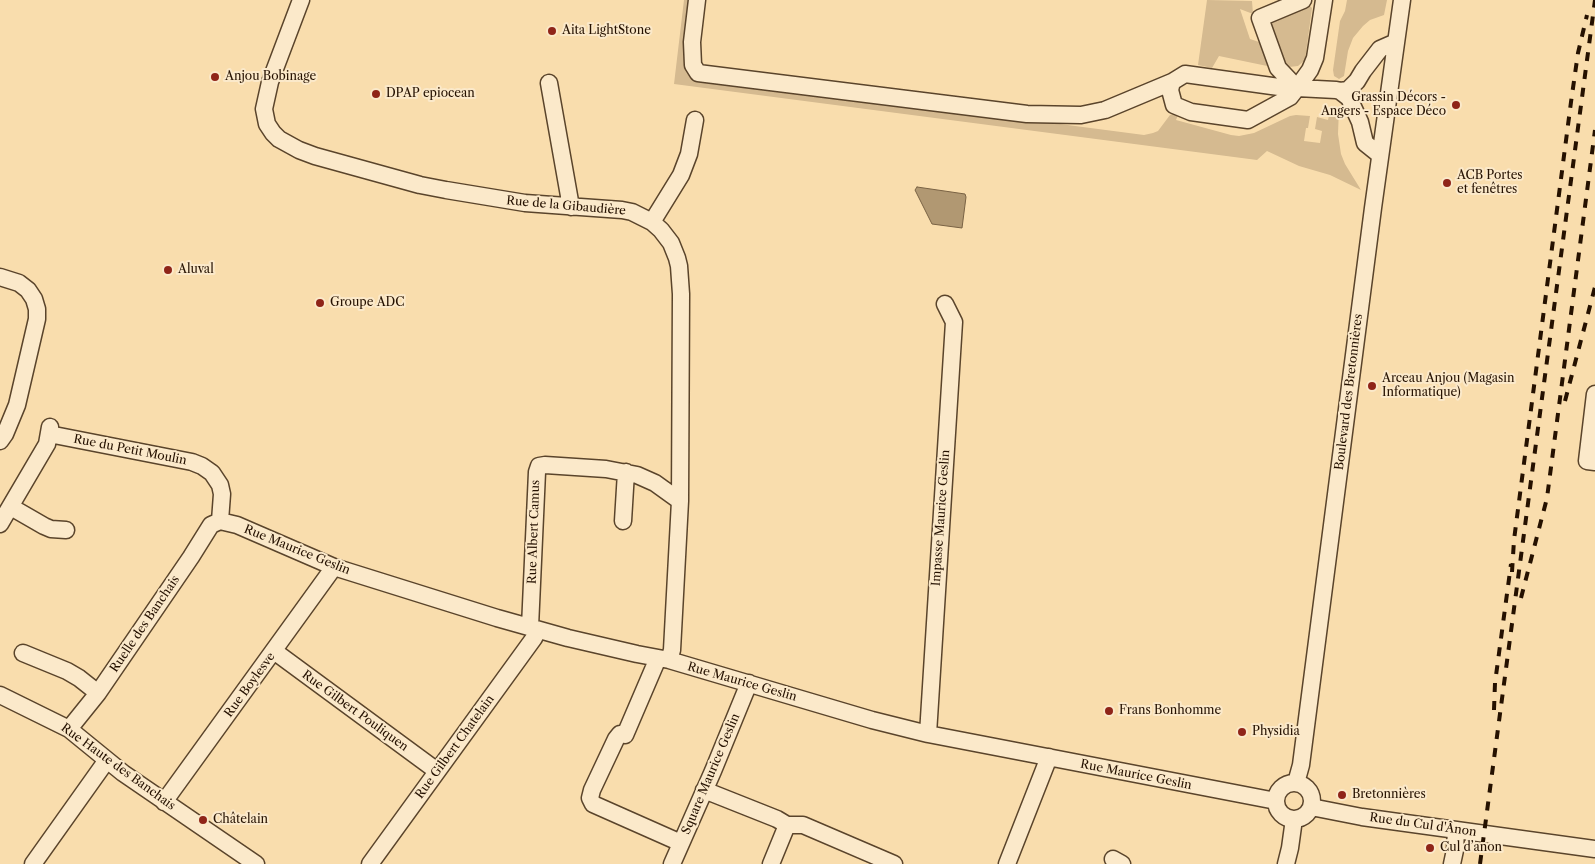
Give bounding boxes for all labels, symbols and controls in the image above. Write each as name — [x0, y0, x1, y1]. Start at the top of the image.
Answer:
place label: Aita LightStone — [562, 24, 651, 38]
marker: Aita LightStone — [546, 25, 558, 37]
place label: Anjou Bobinage — [225, 70, 316, 84]
marker: Anjou Bobinage — [209, 71, 221, 83]
place label: DPAP epiocean — [386, 87, 475, 101]
marker: DPAP epiocean — [370, 88, 382, 100]
place label: Grassin Décors - Angers - Espace Déco — [1321, 91, 1446, 119]
marker: Grassin Décors - Angers - Espace Déco — [1450, 99, 1462, 111]
place label: ACB Portes et fenêtres — [1457, 169, 1523, 197]
marker: ACB Portes et fenêtres — [1441, 177, 1453, 189]
street label: Rue de la Gibaudière — [506, 194, 626, 218]
place label: Aluval — [178, 263, 214, 277]
marker: Aluval — [162, 264, 174, 276]
place label: Groupe ADC — [330, 296, 405, 310]
marker: Groupe ADC — [314, 297, 326, 309]
street label: Boulevard des Bretonnières — [1332, 313, 1366, 471]
place label: Arceau Anjou (Magasin Informatique) — [1382, 372, 1514, 400]
marker: Arceau Anjou (Magasin Informatique) — [1366, 380, 1378, 392]
street label: Rue du Petit Moulin — [72, 432, 188, 468]
street label: Impasse Maurice Geslin — [929, 449, 953, 587]
street label: Rue Albert Camus — [525, 480, 543, 584]
street label: Rue Maurice Geslin — [242, 522, 352, 578]
street label: Ruelle des Banchais — [107, 573, 183, 675]
street label: Rue Boylesve — [222, 650, 278, 720]
street label: Rue Maurice Geslin — [686, 659, 798, 705]
street label: Rue Gilbert Pouliquen — [299, 668, 411, 754]
street label: Rue Gilbert Chatelain — [413, 692, 497, 802]
place label: Frans Bonhomme — [1119, 704, 1221, 718]
marker: Frans Bonhomme — [1103, 705, 1115, 717]
street label: Square Maurice Geslin — [679, 711, 743, 837]
street label: Rue Haute des Banchais — [58, 721, 178, 813]
place label: Physidia — [1252, 725, 1300, 739]
marker: Physidia — [1236, 726, 1248, 738]
street label: Rue Maurice Geslin — [1079, 757, 1193, 793]
place label: Bretonnières — [1352, 788, 1426, 802]
marker: Bretonnières — [1336, 789, 1348, 801]
street label: Rue du Cul d'Ânon — [1369, 810, 1477, 840]
place label: Châtelain — [213, 813, 268, 827]
marker: Châtelain — [197, 814, 209, 826]
place label: Cul d’anon — [1440, 841, 1502, 855]
marker: Cul d’anon — [1424, 842, 1436, 854]

